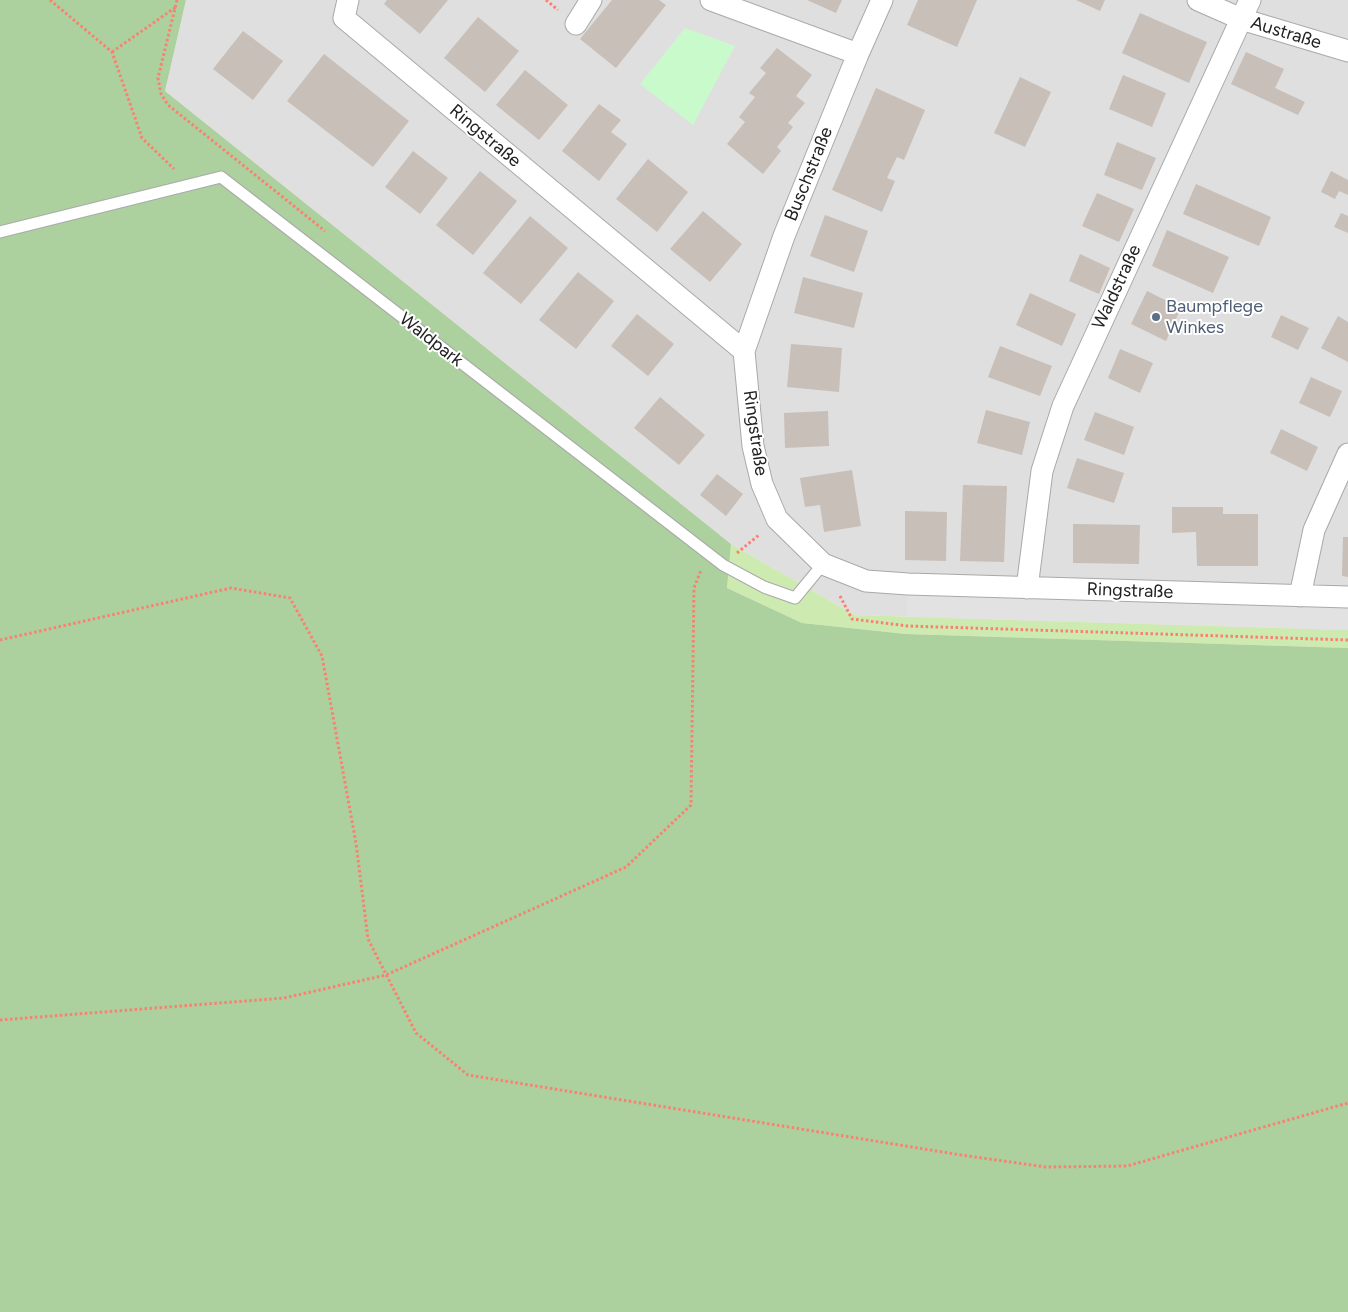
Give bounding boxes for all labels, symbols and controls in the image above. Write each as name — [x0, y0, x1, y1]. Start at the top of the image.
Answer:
street label: Austraße — [1248, 12, 1324, 54]
street label: Ringstraße — [445, 100, 525, 172]
street label: Buschstraße — [780, 124, 838, 224]
street label: Waldstraße — [1088, 241, 1146, 333]
place label: Baumpflege Winkes — [1166, 296, 1263, 338]
street label: Waldpark — [395, 308, 467, 372]
marker: Baumpflege Winkes — [1150, 311, 1162, 323]
street label: Ringstraße — [738, 389, 772, 477]
street label: Ringstraße — [1086, 579, 1174, 603]

